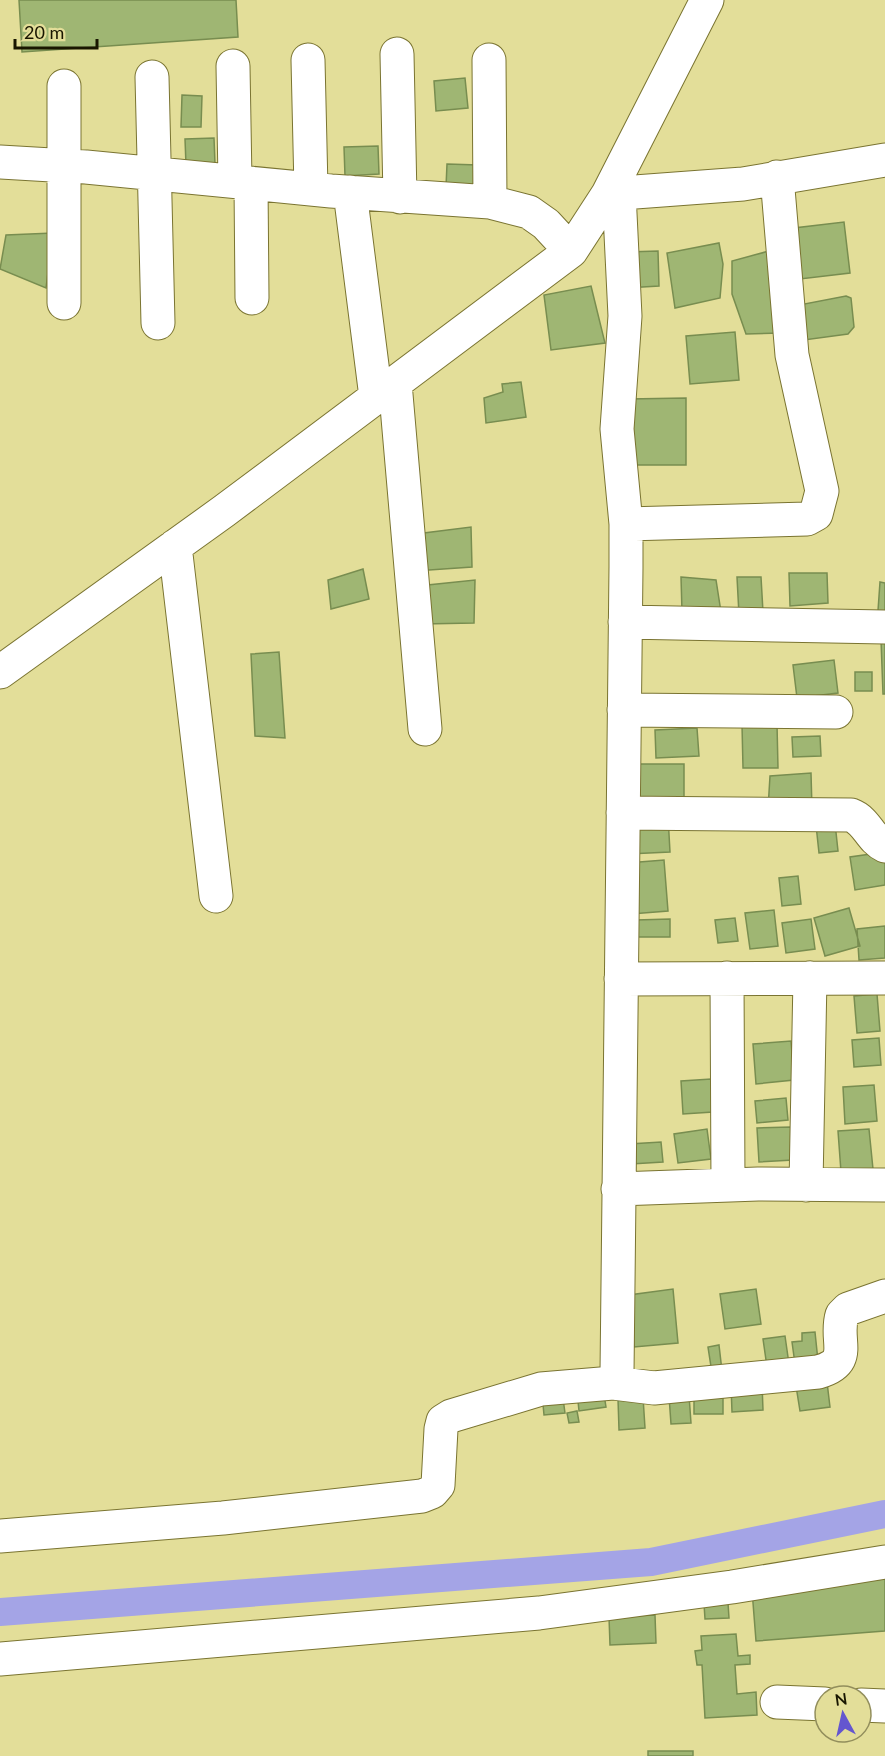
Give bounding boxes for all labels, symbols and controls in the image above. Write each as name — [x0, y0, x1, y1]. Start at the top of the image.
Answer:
scale bar — [15, 12, 98, 50]
text: 20 m — [24, 21, 64, 43]
north arrow — [813, 1684, 873, 1744]
text: N — [833, 1688, 848, 1709]

